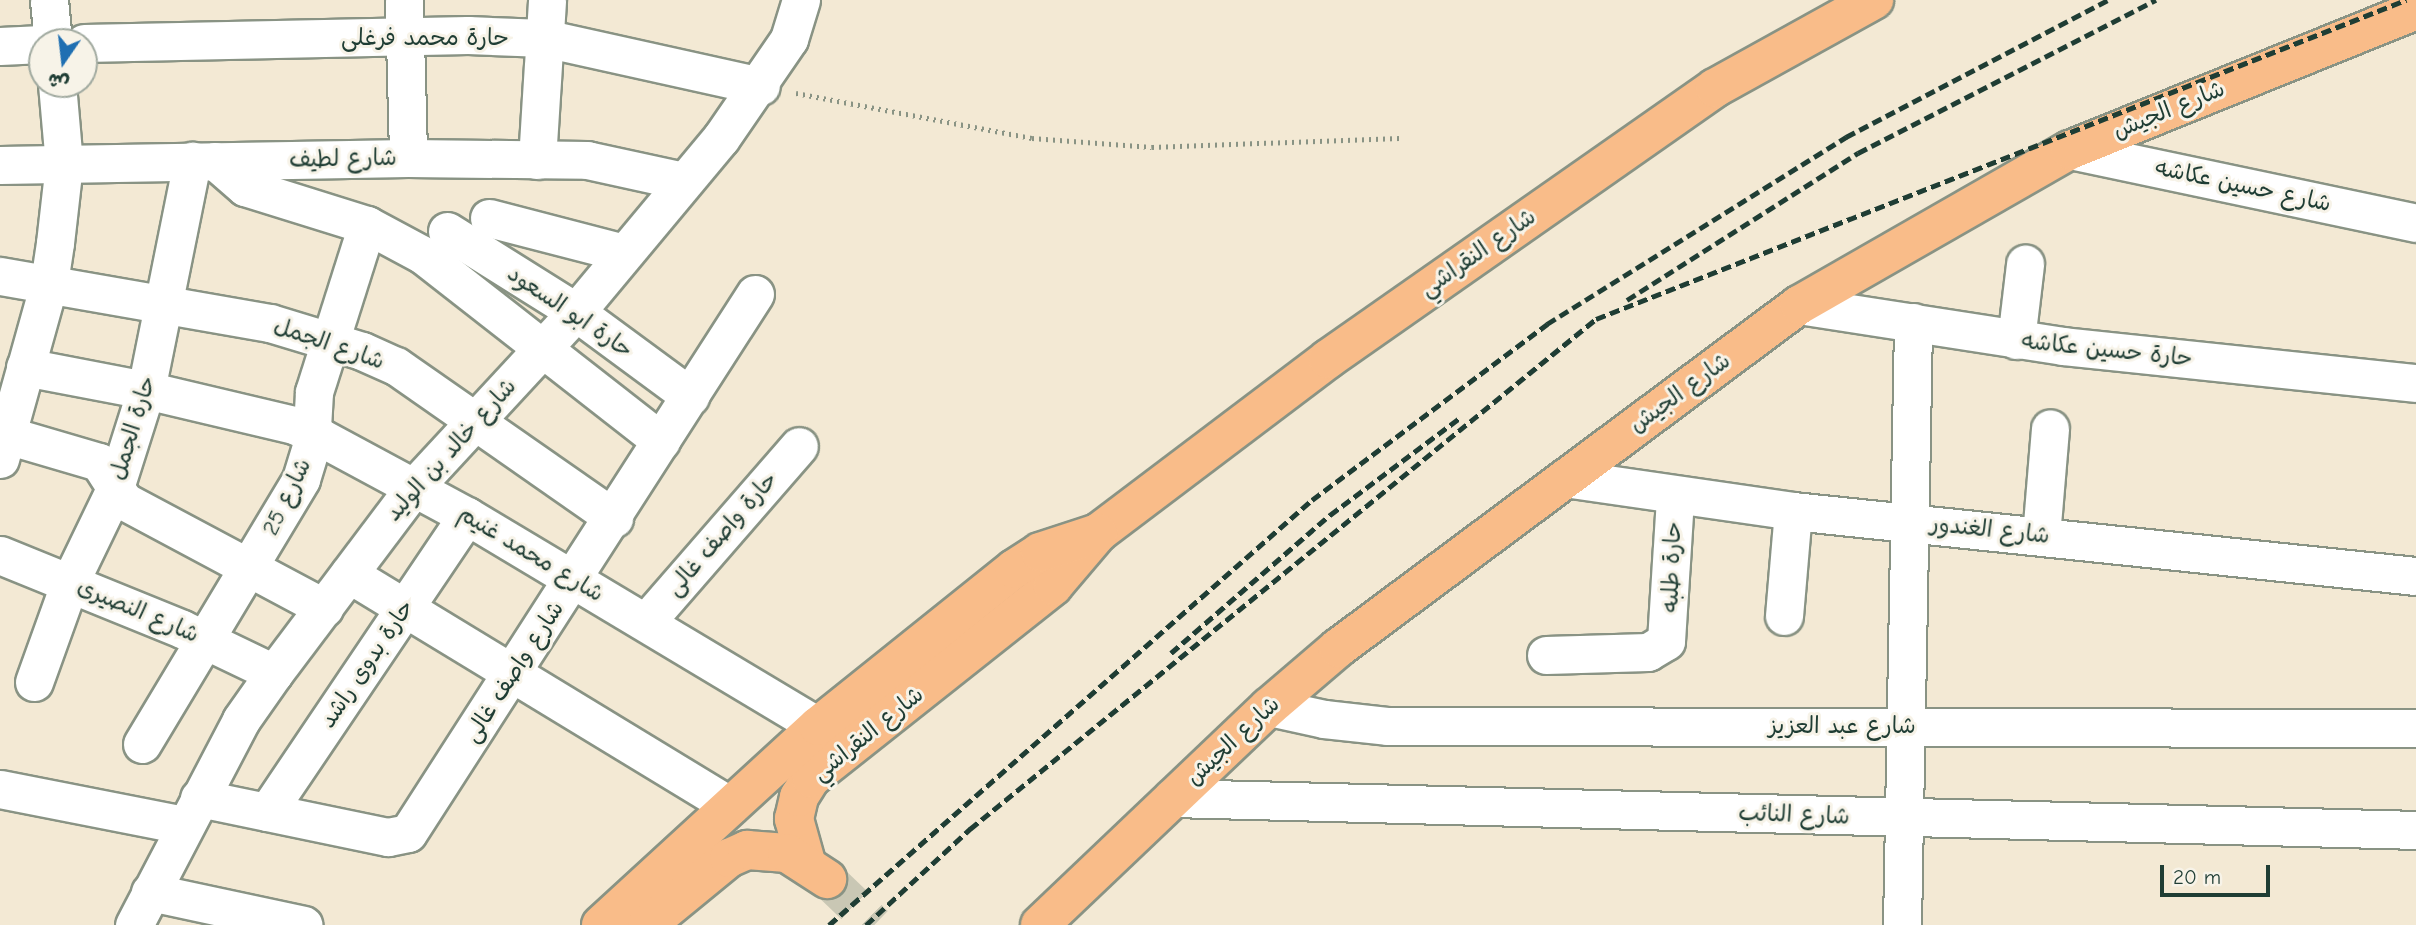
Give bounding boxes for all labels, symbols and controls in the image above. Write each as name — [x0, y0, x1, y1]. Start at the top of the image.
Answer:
street label: حارة محمد فرغلى — [341, 24, 509, 52]
north arrow — [28, 28, 98, 98]
text: ش — [46, 68, 71, 95]
street label: شارع الجيش — [2109, 75, 2229, 145]
street label: شارع لطيف — [289, 144, 397, 174]
street label: شارع حسين عكاشه — [2153, 154, 2333, 218]
street label: شارع النقراشي — [1415, 203, 1541, 303]
street label: حارة ابو السعود — [502, 260, 638, 364]
street label: شارع الجمل — [270, 312, 388, 376]
street label: حارة حسين عكاشه — [2020, 327, 2194, 373]
street label: شارع الجيش — [1624, 347, 1736, 439]
street label: حارة الجمل — [104, 373, 162, 483]
street label: شارع خالد بن الوليد — [380, 373, 522, 527]
street label: شارع 25 — [257, 454, 317, 540]
street label: حارة واصف غالى — [660, 466, 784, 602]
street label: شارع محمد غنيم — [453, 500, 609, 608]
street label: شارع الغندور — [1929, 510, 2051, 550]
street label: حارة طلبه — [1657, 521, 1687, 613]
street label: شارع النصيرى — [73, 573, 203, 649]
street label: حارة بدوى راشد — [314, 595, 420, 733]
street label: شارع واصف غالى — [458, 596, 570, 748]
street label: شارع النقراشي — [807, 681, 929, 787]
street label: شارع الجيش — [1180, 691, 1286, 791]
street label: شارع عبد العزيز — [1768, 712, 1916, 740]
street label: شارع النائب — [1738, 799, 1850, 831]
scale bar — [2164, 852, 2274, 896]
text: 20 m — [2173, 865, 2221, 889]

